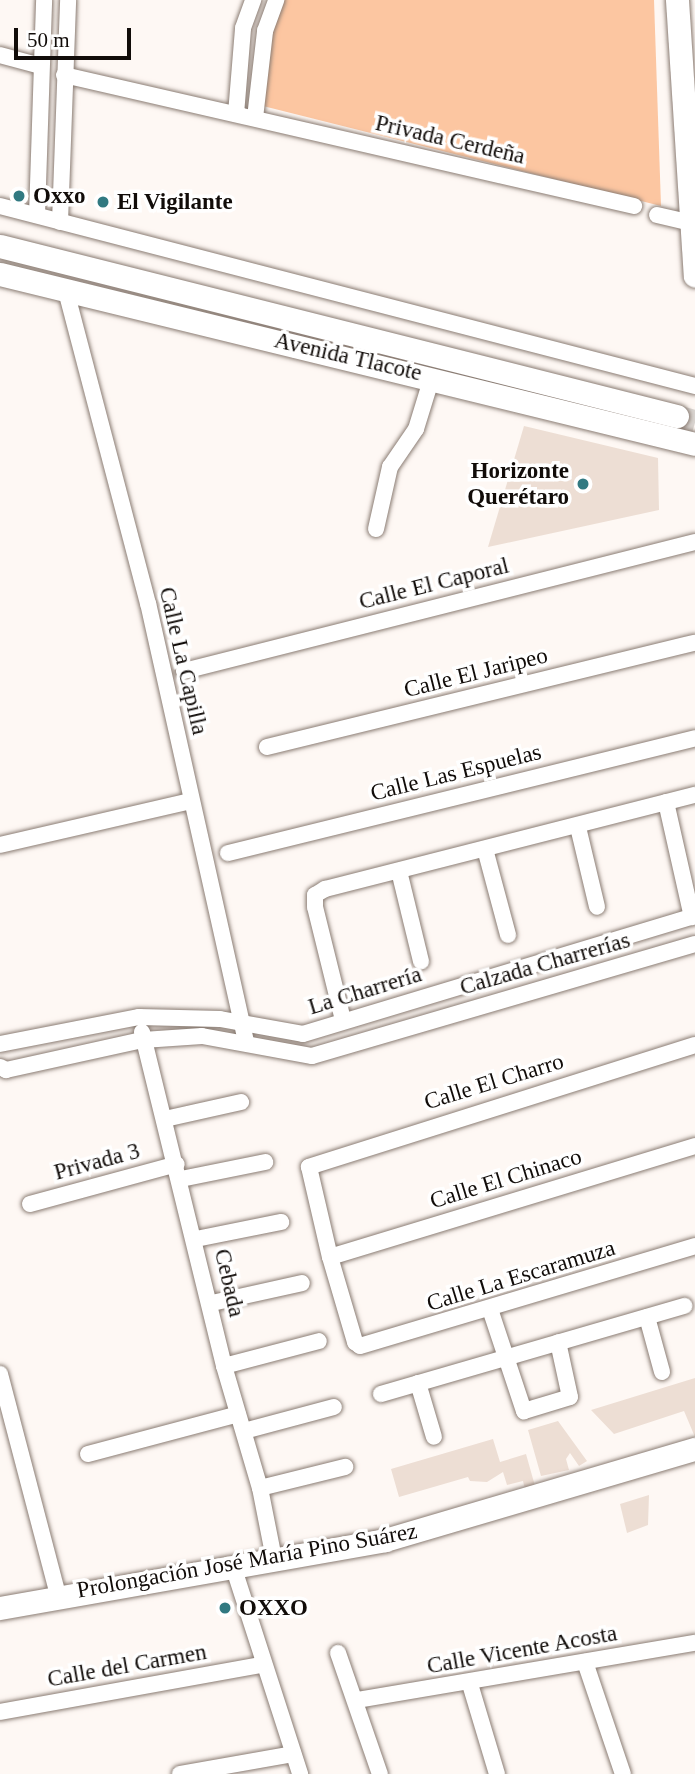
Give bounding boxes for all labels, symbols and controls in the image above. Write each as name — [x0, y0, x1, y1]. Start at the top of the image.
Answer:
scale bar — [18, 14, 135, 58]
text: 50 m — [27, 28, 70, 52]
street label: Privada Cerdeña — [373, 109, 527, 171]
place label: Oxxo — [33, 182, 85, 210]
marker: Oxxo — [11, 188, 27, 204]
place label: El Vigilante — [117, 188, 233, 216]
marker: El Vigilante — [95, 194, 111, 210]
street label: Avenida Tlacote — [271, 327, 425, 387]
place label: Horizonte Querétaro — [467, 457, 569, 511]
marker: Horizonte Querétaro — [575, 476, 591, 492]
street label: Calle El Caporal — [356, 552, 512, 616]
street label: Calle La Capilla — [153, 584, 213, 738]
street label: Calle El Jaripeo — [401, 642, 551, 704]
street label: Calle Las Espuelas — [368, 738, 544, 808]
street label: Calzada Charrerías — [457, 927, 633, 1001]
street label: La Charrería — [305, 961, 425, 1021]
street label: Calle El Charro — [421, 1048, 567, 1116]
street label: Privada 3 — [51, 1137, 143, 1187]
street label: Calle El Chinaco — [427, 1143, 585, 1215]
street label: Calle La Escaramuza — [424, 1234, 618, 1318]
street label: Cebada — [208, 1246, 250, 1320]
street label: Prolongación José María Pino Suárez — [75, 1517, 419, 1605]
place label: OXXO — [239, 1594, 308, 1622]
marker: OXXO — [217, 1600, 233, 1616]
street label: Calle Vicente Acosta — [424, 1620, 620, 1680]
street label: Calle del Carmen — [45, 1638, 209, 1694]

